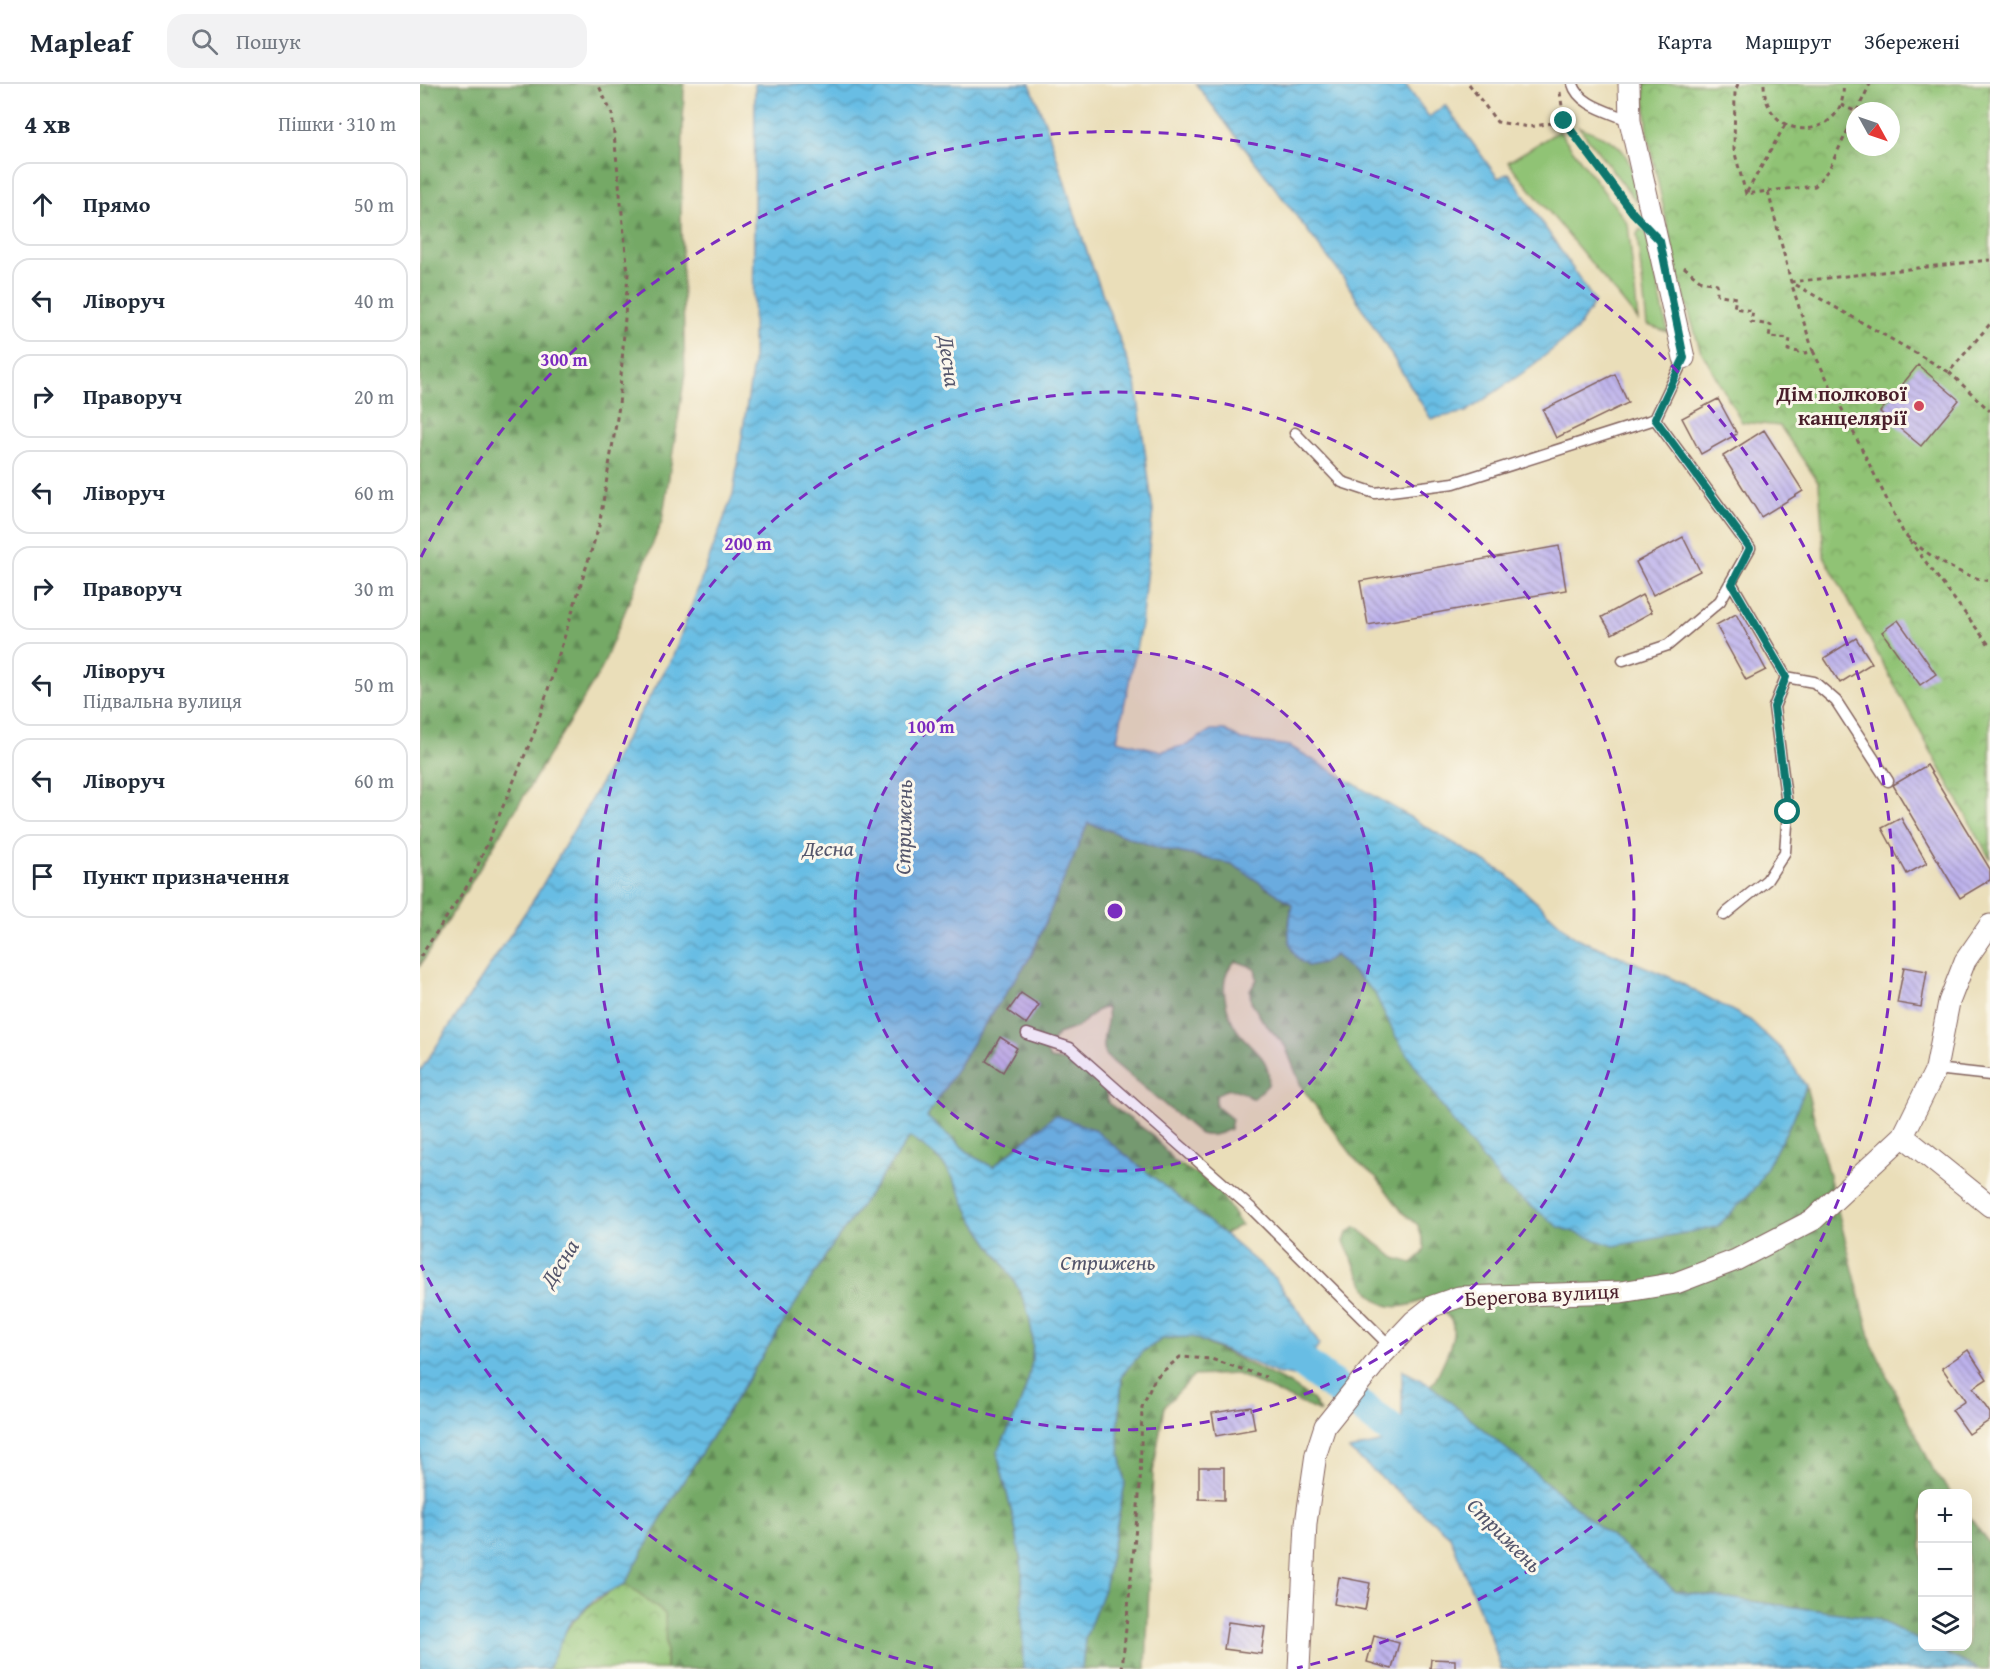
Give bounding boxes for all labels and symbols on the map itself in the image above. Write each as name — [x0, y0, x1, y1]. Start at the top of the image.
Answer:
north arrow — [1846, 102, 1900, 156]
route end — [1550, 107, 1576, 133]
water label: Десна — [930, 331, 969, 389]
text: 300 m — [540, 346, 588, 373]
place label: Дім полкової канцелярії — [1775, 378, 1907, 433]
marker: Дім полкової канцелярії — [1912, 399, 1926, 413]
text: 200 m — [724, 530, 772, 557]
text: 100 m — [907, 713, 955, 740]
water label: Стрижень — [886, 779, 920, 875]
route start — [1774, 798, 1800, 824]
water label: Десна — [800, 832, 854, 864]
centre of rings — [1105, 901, 1125, 921]
water label: Десна — [530, 1233, 587, 1295]
water label: Стрижень — [1060, 1246, 1156, 1278]
street label: Берегова вулиця — [1464, 1275, 1621, 1314]
water label: Стрижень — [1460, 1490, 1550, 1580]

